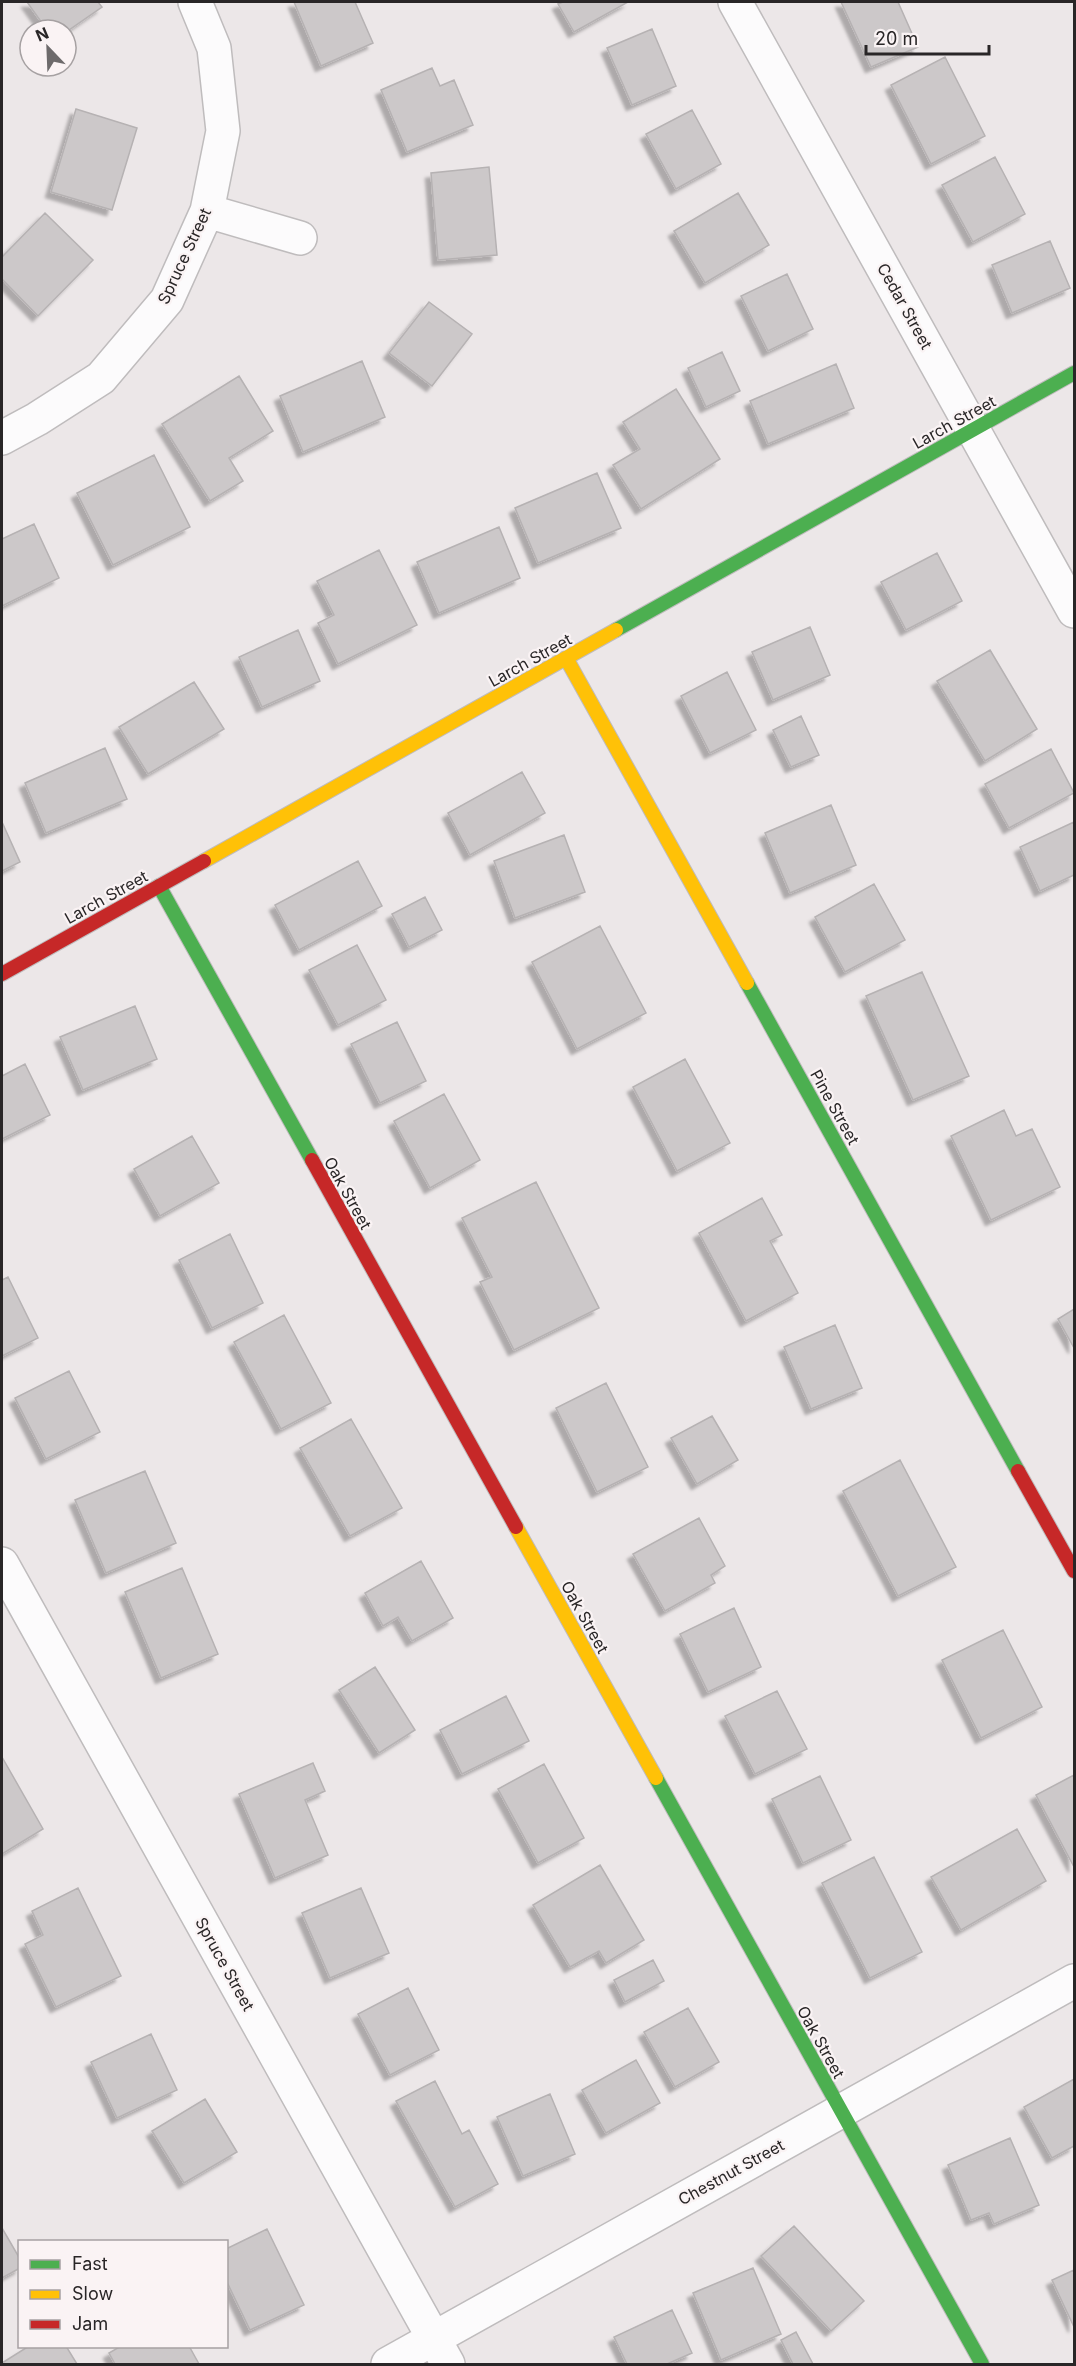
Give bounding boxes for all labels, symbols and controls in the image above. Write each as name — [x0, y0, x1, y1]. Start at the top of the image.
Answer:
north arrow — [18, 18, 78, 78]
scale bar — [866, 18, 989, 56]
text: N — [33, 23, 52, 46]
text: 20 m — [875, 28, 918, 49]
street label: Spruce Street — [153, 205, 215, 307]
street label: Cedar Street — [873, 259, 937, 353]
street label: Larch Street — [909, 391, 999, 453]
street label: Larch Street — [485, 629, 575, 691]
street label: Larch Street — [61, 866, 151, 928]
street label: Pine Street — [806, 1066, 864, 1148]
street label: Oak Street — [320, 1153, 376, 1233]
street label: Oak Street — [557, 1577, 613, 1657]
street label: Spruce Street — [191, 1914, 259, 2014]
street label: Oak Street — [793, 2002, 849, 2082]
street label: Chestnut Street — [675, 2135, 787, 2209]
legend — [18, 2240, 228, 2348]
text: Fast — [72, 2253, 108, 2274]
text: Slow — [72, 2283, 113, 2304]
text: Jam — [72, 2313, 108, 2334]

